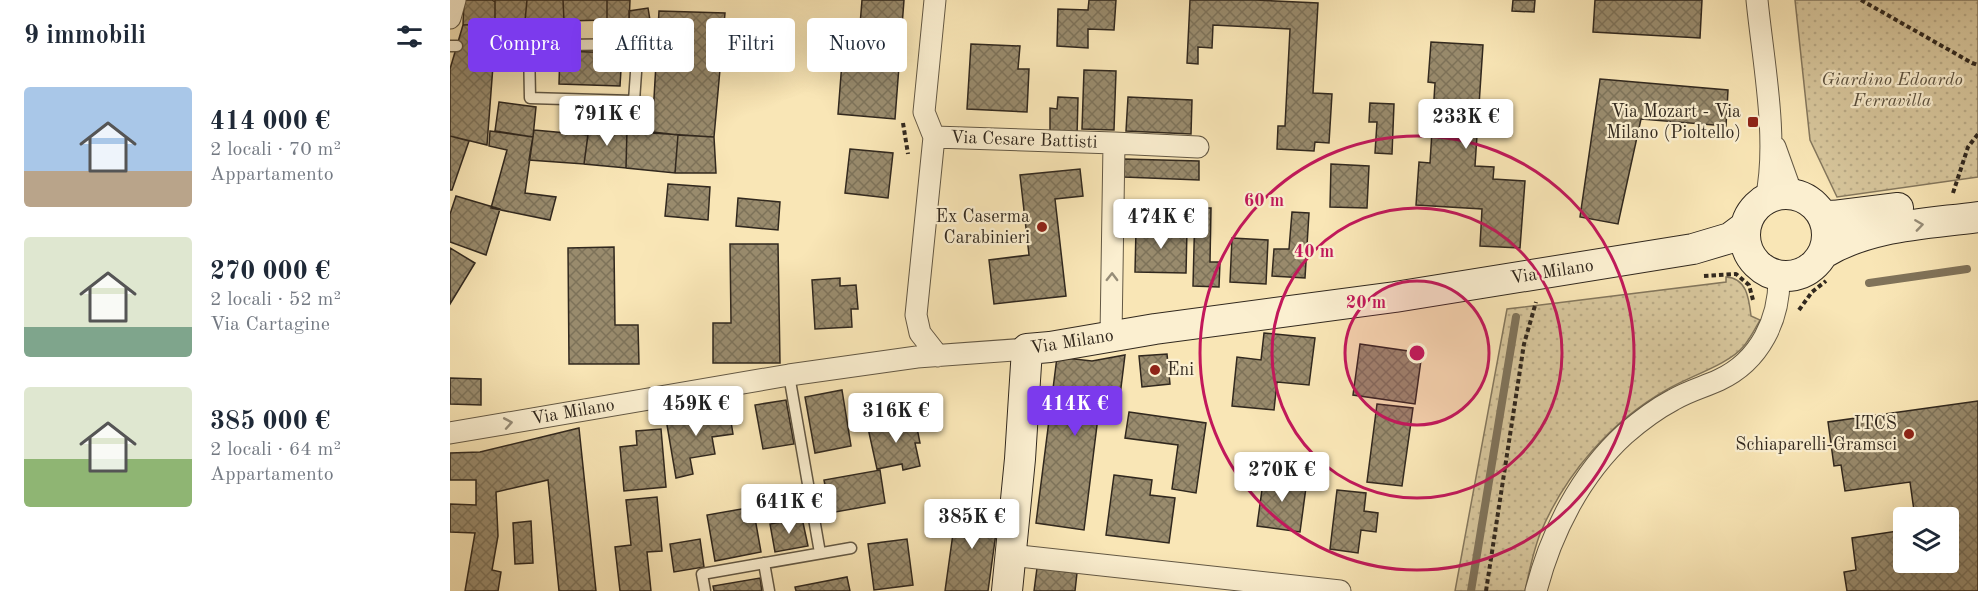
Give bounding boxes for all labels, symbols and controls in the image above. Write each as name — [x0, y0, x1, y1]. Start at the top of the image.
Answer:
chip: Compra — [468, 18, 581, 72]
chip: Affitta — [593, 18, 694, 72]
chip: Filtri — [706, 18, 795, 72]
chip: Nuovo — [807, 18, 907, 72]
icon: filters — [393, 20, 426, 53]
text: 9 immobili — [24, 23, 146, 49]
park label: Giardino Edoardo Ferravilla — [1821, 71, 1963, 110]
pin: 791K € — [558, 96, 656, 147]
pin: 233K € — [1417, 99, 1515, 150]
place label: Via Mozart - Via Milano (Pioltello) — [1606, 103, 1741, 142]
text: 791K € — [573, 105, 641, 125]
text: 233K € — [1432, 108, 1500, 128]
text: 414 000 € — [210, 109, 330, 135]
icon: home — [72, 111, 144, 183]
marker: Via Mozart - Via Milano (Pioltello) — [1746, 115, 1760, 129]
street label: Via Cesare Battisti — [950, 128, 1098, 152]
text: 2 locali · 70 m² — [210, 140, 341, 160]
text: Appartamento — [210, 165, 334, 185]
text: 60 m — [1244, 192, 1284, 210]
pin: 474K € — [1112, 199, 1210, 250]
place label: Ex Caserma Carabinieri — [936, 208, 1030, 247]
text: 474K € — [1127, 208, 1195, 228]
one-way arrow — [1915, 219, 1924, 231]
marker: Ex Caserma Carabinieri — [1035, 220, 1049, 234]
text: 40 m — [1294, 243, 1334, 261]
street label: Via Milano — [1509, 257, 1595, 287]
text: 270 000 € — [210, 259, 330, 285]
icon: home — [72, 261, 144, 333]
one-way arrow — [1106, 273, 1118, 282]
text: 2 locali · 52 m² — [210, 290, 341, 310]
text: 20 m — [1346, 294, 1386, 312]
text: Via Cartagine — [210, 315, 330, 335]
street label: Via Milano — [1029, 327, 1115, 357]
centre of rings — [1407, 343, 1427, 363]
place label: Eni — [1167, 361, 1194, 379]
marker: Eni — [1148, 363, 1162, 377]
pin: 459K € — [647, 386, 745, 437]
pin: 414K € — [1026, 386, 1124, 437]
pin: 316K € — [847, 393, 945, 444]
text: 459K € — [662, 395, 730, 415]
text: 414K € — [1041, 395, 1109, 415]
street label: Via Milano — [530, 396, 616, 428]
text: 316K € — [862, 402, 930, 422]
text: 385 000 € — [210, 409, 330, 435]
icon: home — [72, 411, 144, 483]
place label: ITCS Schiaparelli-Gramsci — [1735, 415, 1897, 454]
one-way arrow — [502, 417, 512, 430]
marker: ITCS Schiaparelli-Gramsci — [1902, 427, 1916, 441]
text: 2 locali · 64 m² — [210, 440, 341, 460]
pin: 270K € — [1233, 452, 1331, 503]
text: 270K € — [1248, 461, 1316, 481]
text: Appartamento — [210, 465, 334, 485]
pin: 641K € — [740, 484, 838, 535]
text: 641K € — [755, 493, 823, 513]
pin: 385K € — [923, 499, 1021, 550]
map controls — [1893, 507, 1959, 573]
button: layers — [1893, 507, 1959, 573]
text: 385K € — [938, 508, 1006, 528]

